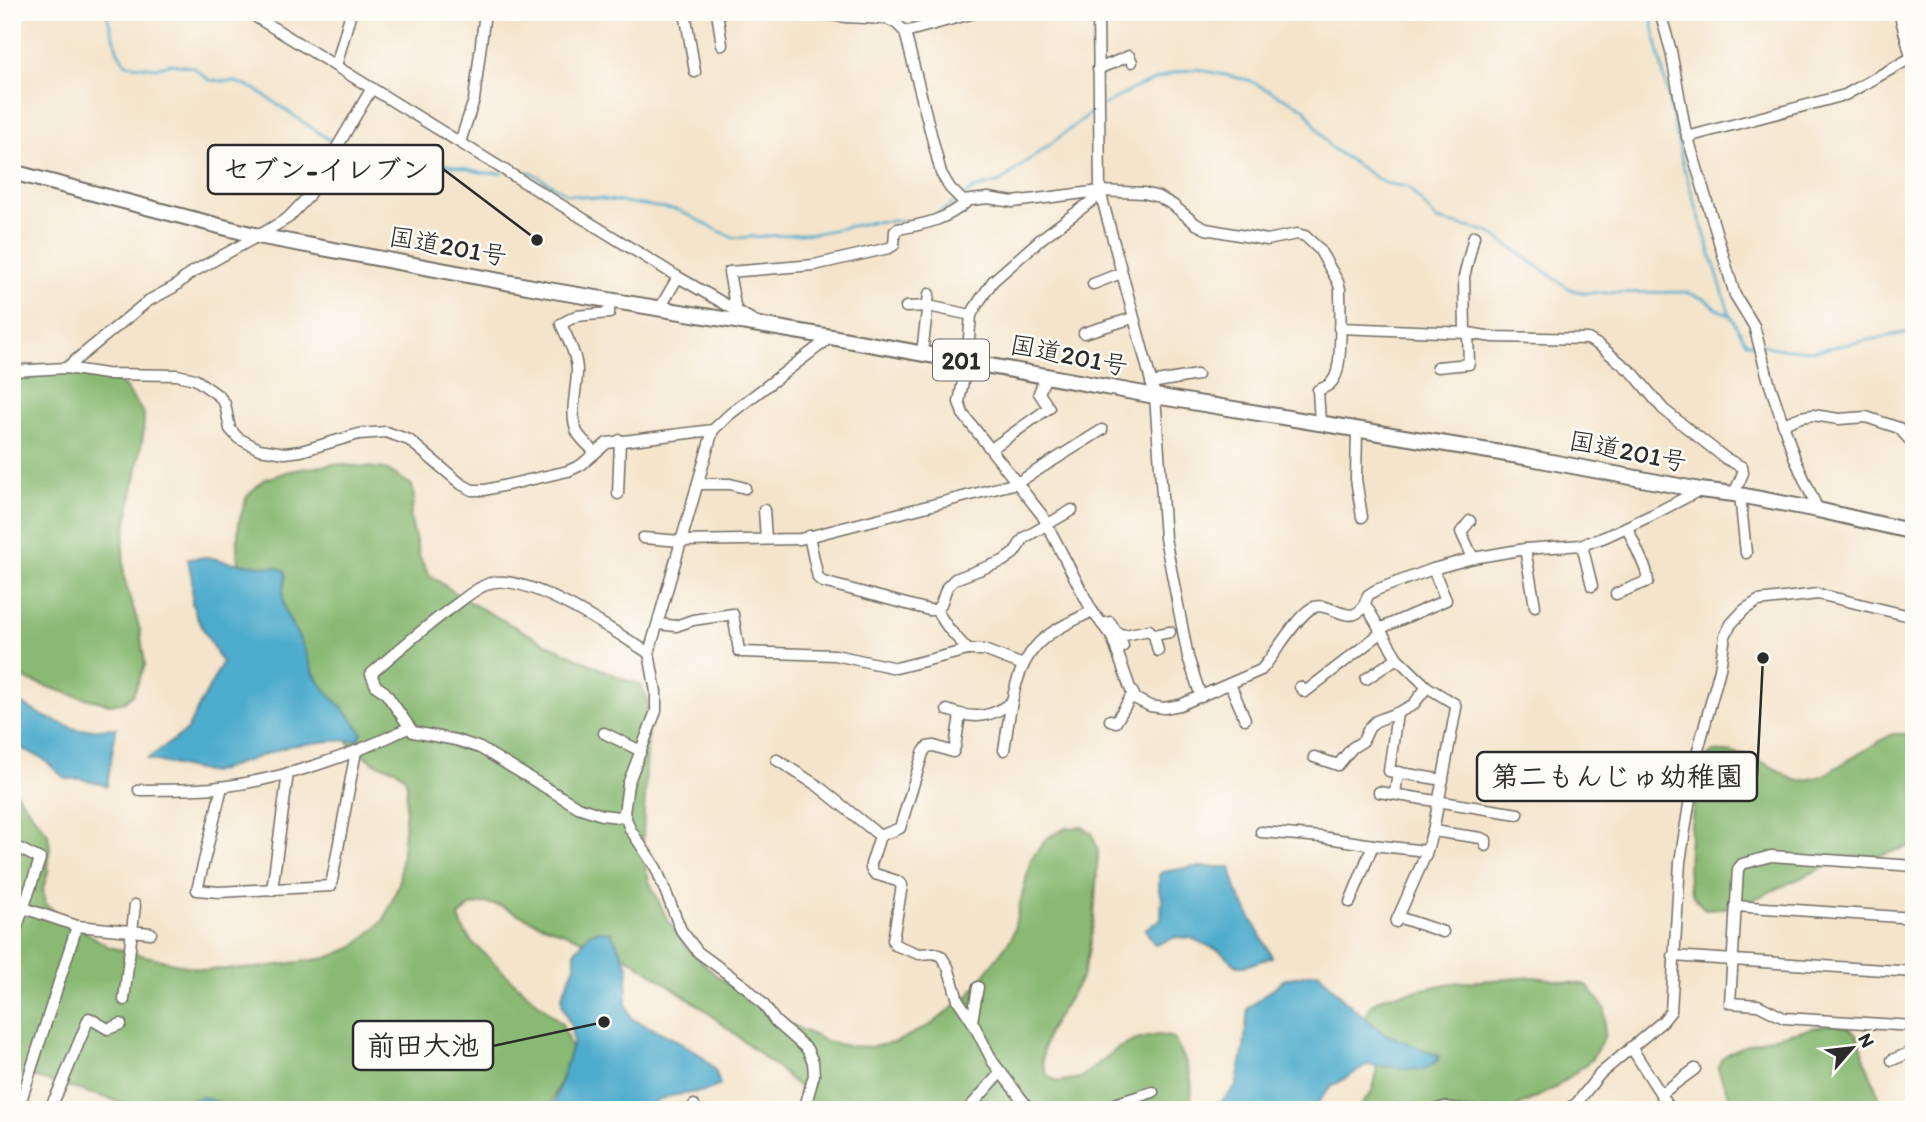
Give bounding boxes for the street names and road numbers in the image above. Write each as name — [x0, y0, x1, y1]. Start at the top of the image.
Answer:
street label: 国道201号 — [386, 220, 510, 272]
street label: 国道201号 — [1007, 328, 1131, 382]
road number: 201 — [933, 340, 989, 380]
street label: 国道201号 — [1566, 424, 1690, 478]

